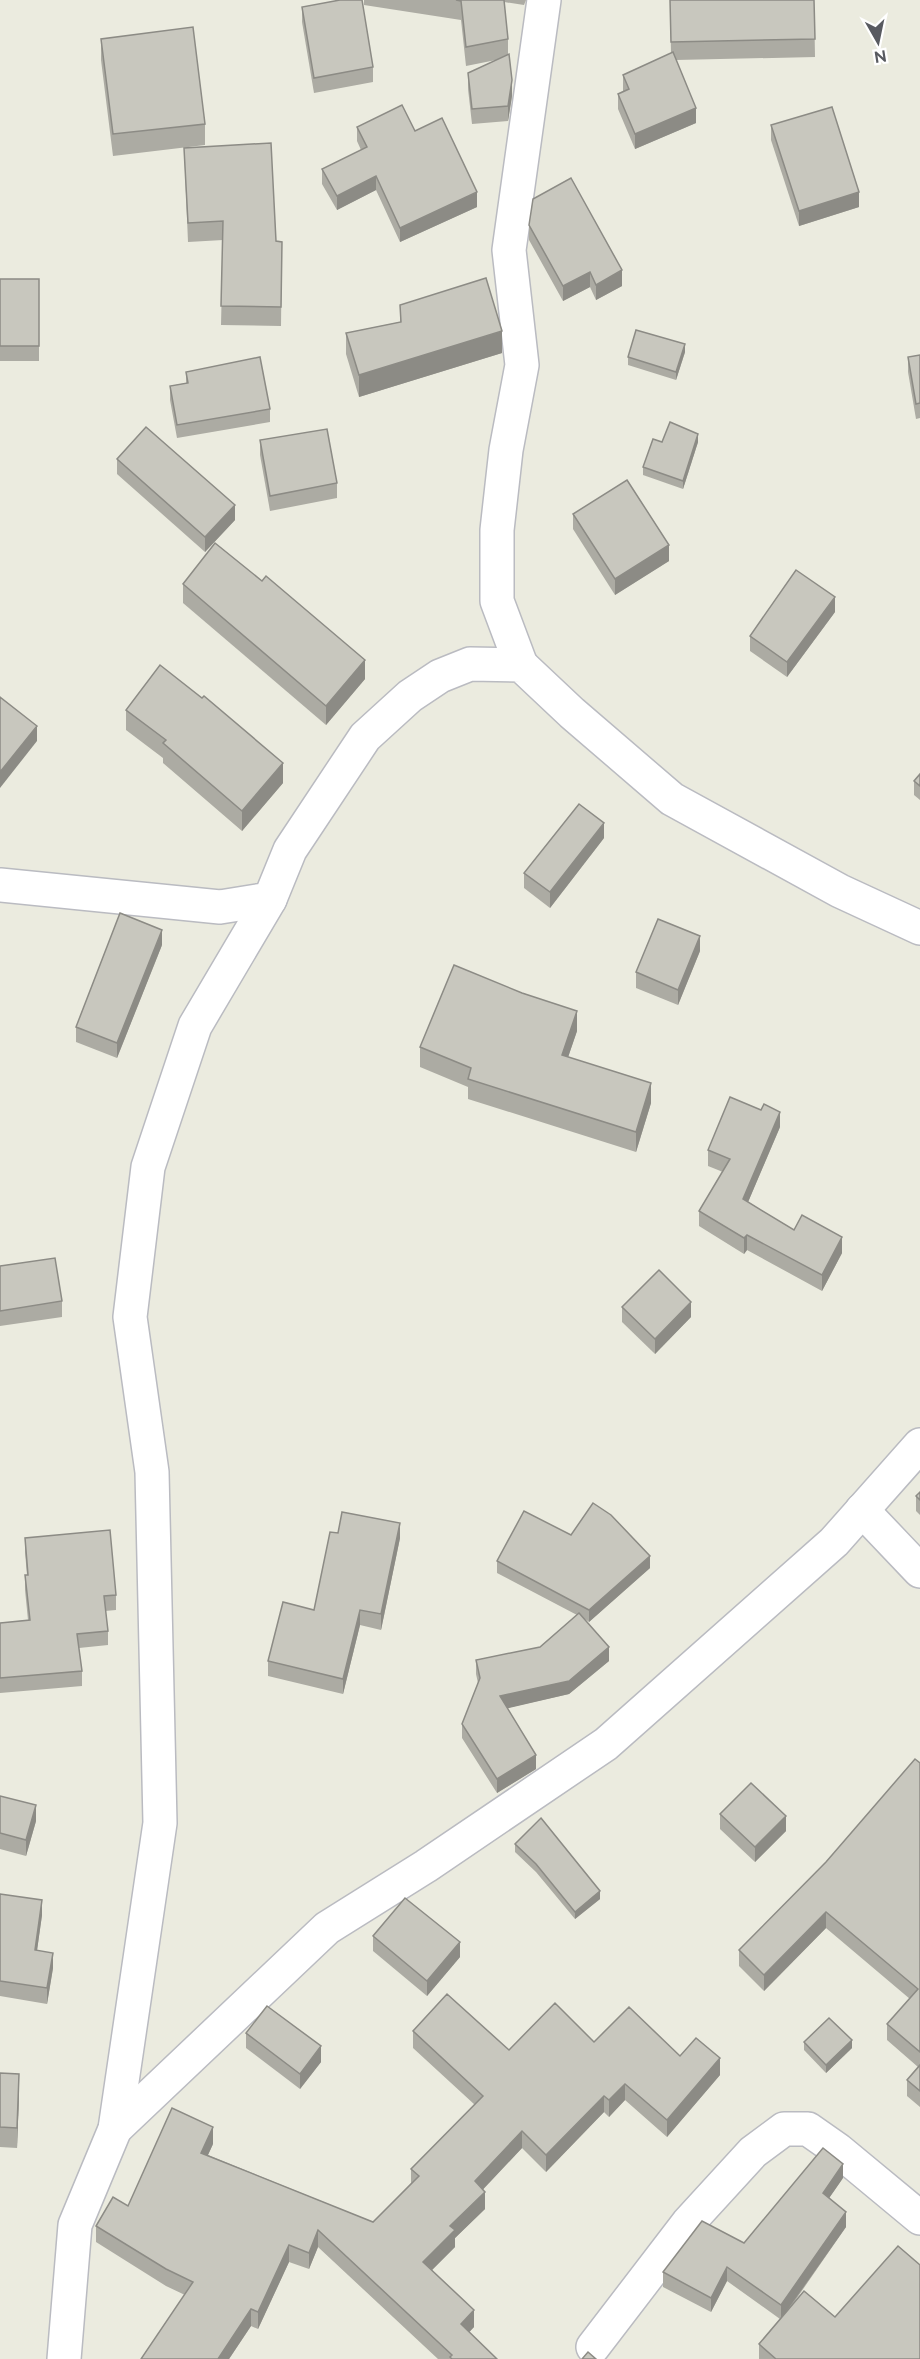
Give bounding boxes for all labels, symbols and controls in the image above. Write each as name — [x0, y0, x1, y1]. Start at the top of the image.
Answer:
north arrow — [848, 12, 908, 72]
text: N — [873, 46, 888, 67]

